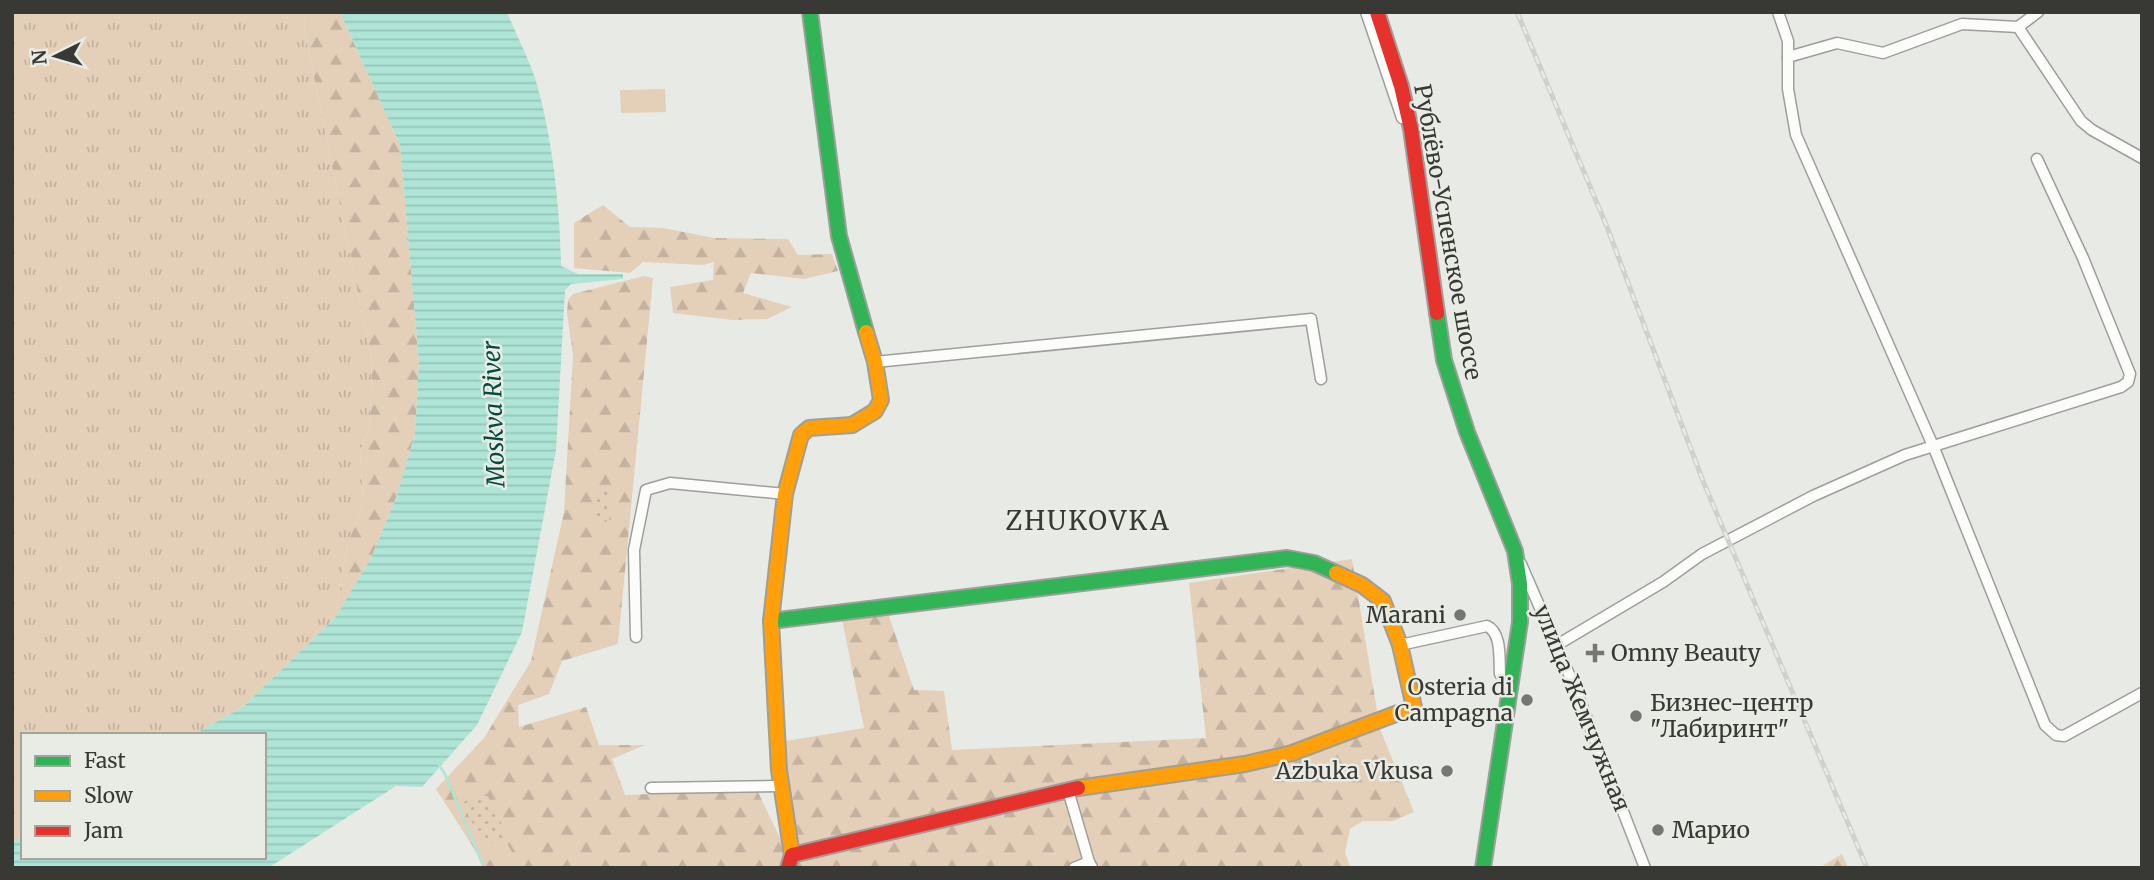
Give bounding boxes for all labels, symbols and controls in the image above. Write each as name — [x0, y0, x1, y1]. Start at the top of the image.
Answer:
north arrow — [21, 21, 91, 91]
text: N — [26, 49, 52, 66]
street label: Рублёво-Успенское шоссе — [1408, 82, 1489, 382]
water label: Moskva River — [475, 339, 512, 489]
district label: ZHUKOVKA — [1005, 504, 1171, 537]
place label: Marani — [1366, 600, 1446, 629]
street label: улица Жемчужная — [1528, 600, 1637, 816]
marker: Marani — [1452, 607, 1468, 623]
place label: Omny Beauty — [1611, 638, 1761, 667]
marker: Omny Beauty — [1585, 643, 1605, 663]
place label: Osteria di Campagna — [1395, 672, 1513, 727]
place label: Бизнес-центр "Лабиринт" — [1650, 688, 1813, 743]
marker: Osteria di Campagna — [1519, 692, 1535, 708]
marker: Бизнес-центр "Лабиринт" — [1628, 708, 1644, 724]
legend — [21, 733, 266, 859]
text: Fast — [84, 747, 126, 774]
place label: Azbuka Vkusa — [1274, 756, 1433, 785]
marker: Azbuka Vkusa — [1439, 763, 1455, 779]
text: Slow — [84, 782, 133, 809]
place label: Марио — [1672, 815, 1750, 844]
text: Jam — [83, 817, 123, 844]
marker: Марио — [1650, 822, 1666, 838]

